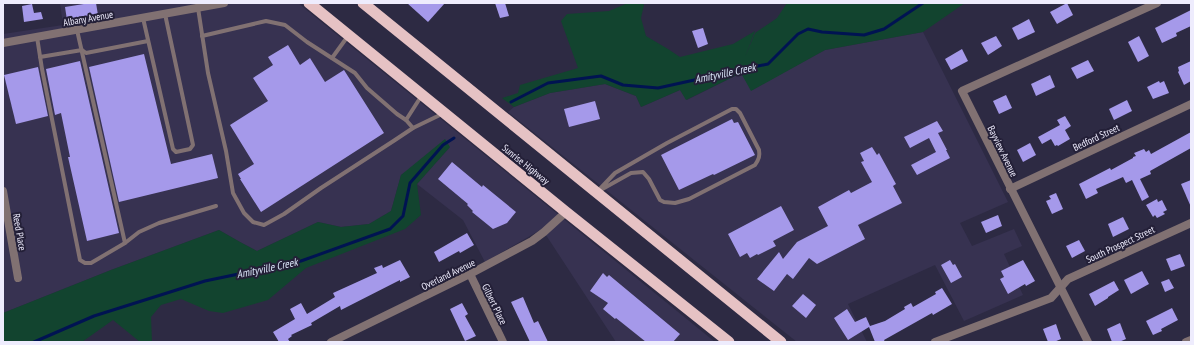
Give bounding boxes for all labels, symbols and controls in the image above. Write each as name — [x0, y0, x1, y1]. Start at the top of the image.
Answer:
street label: Albany Avenue — [62, 8, 114, 29]
water label: Amityville Creek — [693, 59, 758, 86]
street label: Bedford Street — [1071, 121, 1122, 154]
street label: Bayview Avenue — [985, 123, 1021, 179]
street label: Sunrise Highway — [499, 141, 552, 188]
street label: Reed Place — [10, 213, 29, 252]
street label: South Prospect Street — [1084, 223, 1157, 266]
water label: Amityville Creek — [235, 254, 300, 281]
street label: Overland Avenue — [419, 256, 477, 293]
street label: Gilbert Place — [479, 282, 510, 327]

